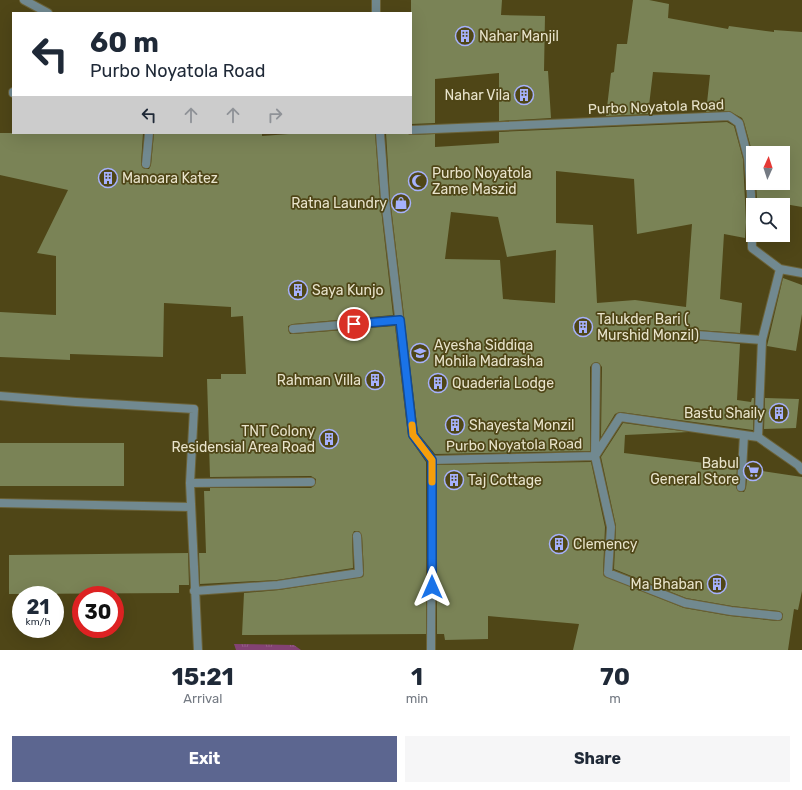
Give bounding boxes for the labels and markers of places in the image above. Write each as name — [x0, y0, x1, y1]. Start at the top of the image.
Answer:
building icon: Nahar Manjil — [454, 25, 476, 47]
place label: Nahar Manjil — [479, 28, 559, 45]
building icon: Nahar Vila — [513, 84, 535, 106]
place label: Nahar Vila — [445, 87, 510, 104]
place label: Purbo Noyatola Zame Maszid — [432, 165, 532, 198]
building icon: Manoara Katez — [97, 167, 119, 189]
place label: Manoara Katez — [122, 170, 218, 187]
mosque icon: Purbo Noyatola Zame Maszid — [407, 170, 429, 192]
shop icon: Ratna Laundry — [390, 192, 412, 214]
place label: Ratna Laundry — [291, 195, 387, 212]
building icon: Saya Kunjo — [287, 279, 309, 301]
place label: Saya Kunjo — [312, 282, 384, 299]
pin — [337, 307, 371, 341]
place label: Talukder Bari ( Murshid Monzil) — [597, 311, 699, 344]
building icon: Talukder Bari ( Murshid Monzil) — [572, 316, 594, 338]
place label: Ayesha Siddiqa Mohila Madrasha — [434, 337, 543, 370]
school or university icon: Ayesha Siddiqa Mohila Madrasha — [409, 342, 431, 364]
building icon: Rahman Villa — [364, 369, 386, 391]
place label: Rahman Villa — [277, 372, 361, 389]
building icon: Quaderia Lodge — [427, 372, 449, 394]
place label: Quaderia Lodge — [452, 375, 554, 392]
building icon: Bastu Shaily — [768, 402, 790, 424]
place label: Bastu Shaily — [684, 405, 765, 422]
building icon: Shayesta Monzil — [444, 414, 466, 436]
place label: Shayesta Monzil — [469, 417, 574, 434]
place label: TNT Colony Residensial Area Road — [171, 423, 315, 456]
building icon: TNT Colony Residensial Area Road — [318, 428, 340, 450]
place label: Babul General Store — [650, 455, 739, 488]
supermarket icon: Babul General Store — [742, 460, 764, 482]
building icon: Taj Cottage — [443, 469, 465, 491]
place label: Taj Cottage — [468, 472, 542, 489]
building icon: Clemency — [548, 533, 570, 555]
place label: Clemency — [573, 536, 638, 553]
building icon: Ma Bhaban — [706, 573, 728, 595]
place label: Ma Bhaban — [631, 576, 703, 593]

